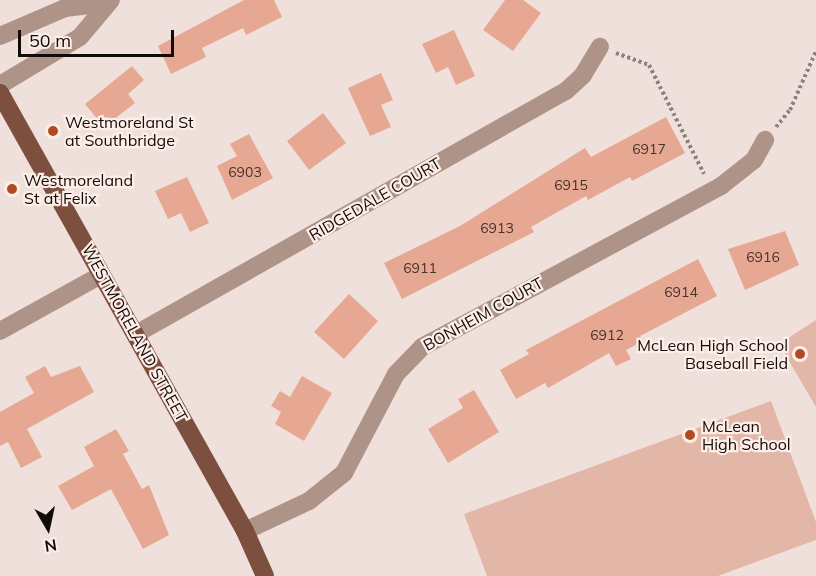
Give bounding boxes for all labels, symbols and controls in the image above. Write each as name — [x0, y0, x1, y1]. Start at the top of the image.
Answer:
scale bar — [21, 18, 177, 56]
text: 50 m — [29, 29, 71, 52]
place label: Westmoreland St at Southbridge — [65, 112, 194, 150]
marker: Westmoreland St at Southbridge — [46, 124, 60, 138]
house number: 6917 — [632, 141, 666, 157]
street label: RIDGEDALE COURT — [306, 153, 444, 245]
house number: 6903 — [228, 164, 262, 180]
place label: Westmoreland St at Felix — [24, 170, 133, 208]
house number: 6915 — [554, 177, 588, 193]
marker: Westmoreland St at Felix — [5, 182, 19, 196]
house number: 6913 — [480, 220, 514, 236]
street label: WESTMORELAND STREET — [78, 241, 192, 425]
house number: 6916 — [746, 249, 780, 265]
house number: 6911 — [403, 260, 437, 276]
street label: BONHEIM COURT — [420, 273, 546, 355]
house number: 6914 — [664, 284, 698, 300]
house number: 6912 — [590, 327, 624, 343]
place label: McLean High School Baseball Field — [637, 335, 788, 373]
marker: McLean High School Baseball Field — [793, 347, 807, 361]
place label: McLean High School — [702, 416, 791, 454]
marker: McLean High School — [683, 428, 697, 442]
north arrow — [18, 498, 78, 558]
text: N — [43, 535, 58, 557]

